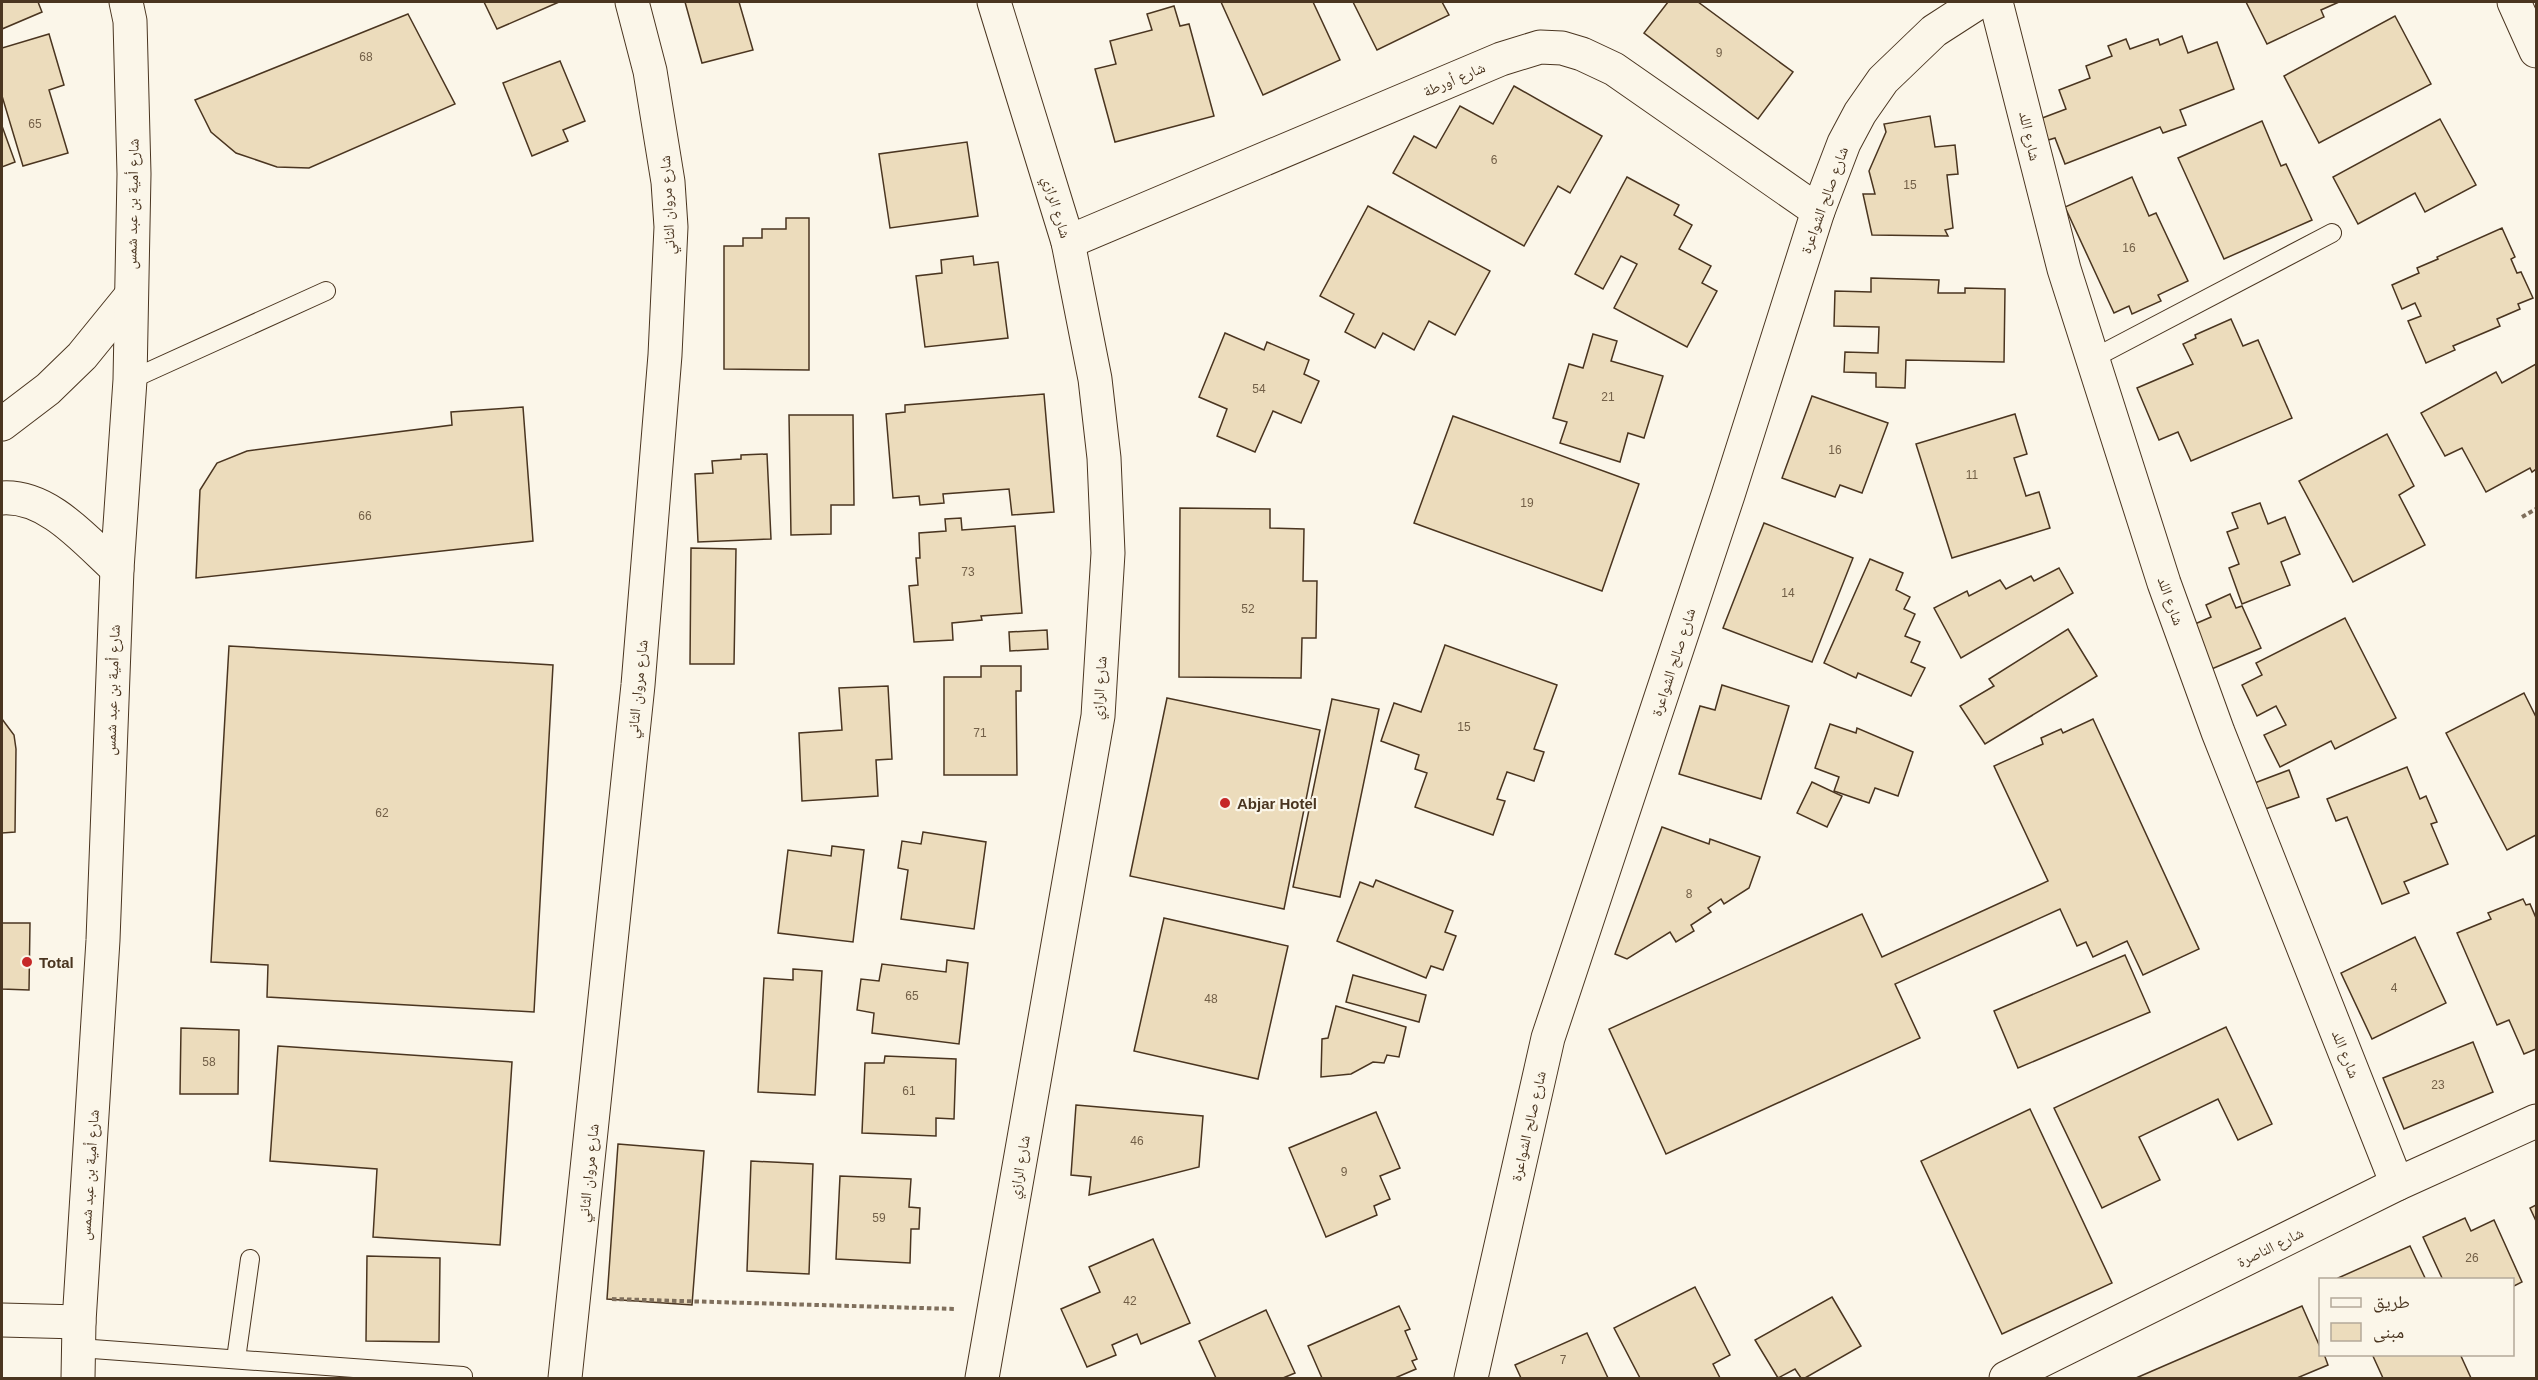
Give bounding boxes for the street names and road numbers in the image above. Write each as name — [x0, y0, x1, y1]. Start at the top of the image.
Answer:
street label: شارع أورطة — [1420, 58, 1488, 102]
street label: شارع اللد — [2014, 110, 2044, 163]
street label: شارع أمية بن عبد شمس — [122, 138, 144, 270]
street label: شارع صالح الشواعرة — [1797, 144, 1853, 257]
street label: شارع مروان الثاني — [656, 155, 682, 255]
street label: شارع الرازي — [1036, 174, 1075, 241]
street label: شارع اللد — [2153, 574, 2188, 628]
street label: شارع صالح الشواعرة — [1648, 606, 1700, 719]
street label: شارع أمية بن عبد شمس — [101, 624, 125, 756]
street label: شارع مروان الثاني — [623, 639, 654, 740]
street label: شارع الرازي — [1088, 655, 1114, 721]
street label: شارع اللد — [2327, 1028, 2363, 1081]
street label: شارع صالح الشواعرة — [1507, 1069, 1551, 1183]
street label: شارع أمية بن عبد شمس — [76, 1109, 104, 1241]
street label: شارع مروان الثاني — [574, 1123, 605, 1224]
street label: شارع الرازي — [1005, 1134, 1037, 1201]
street label: شارع الناصرة — [2234, 1224, 2307, 1272]

